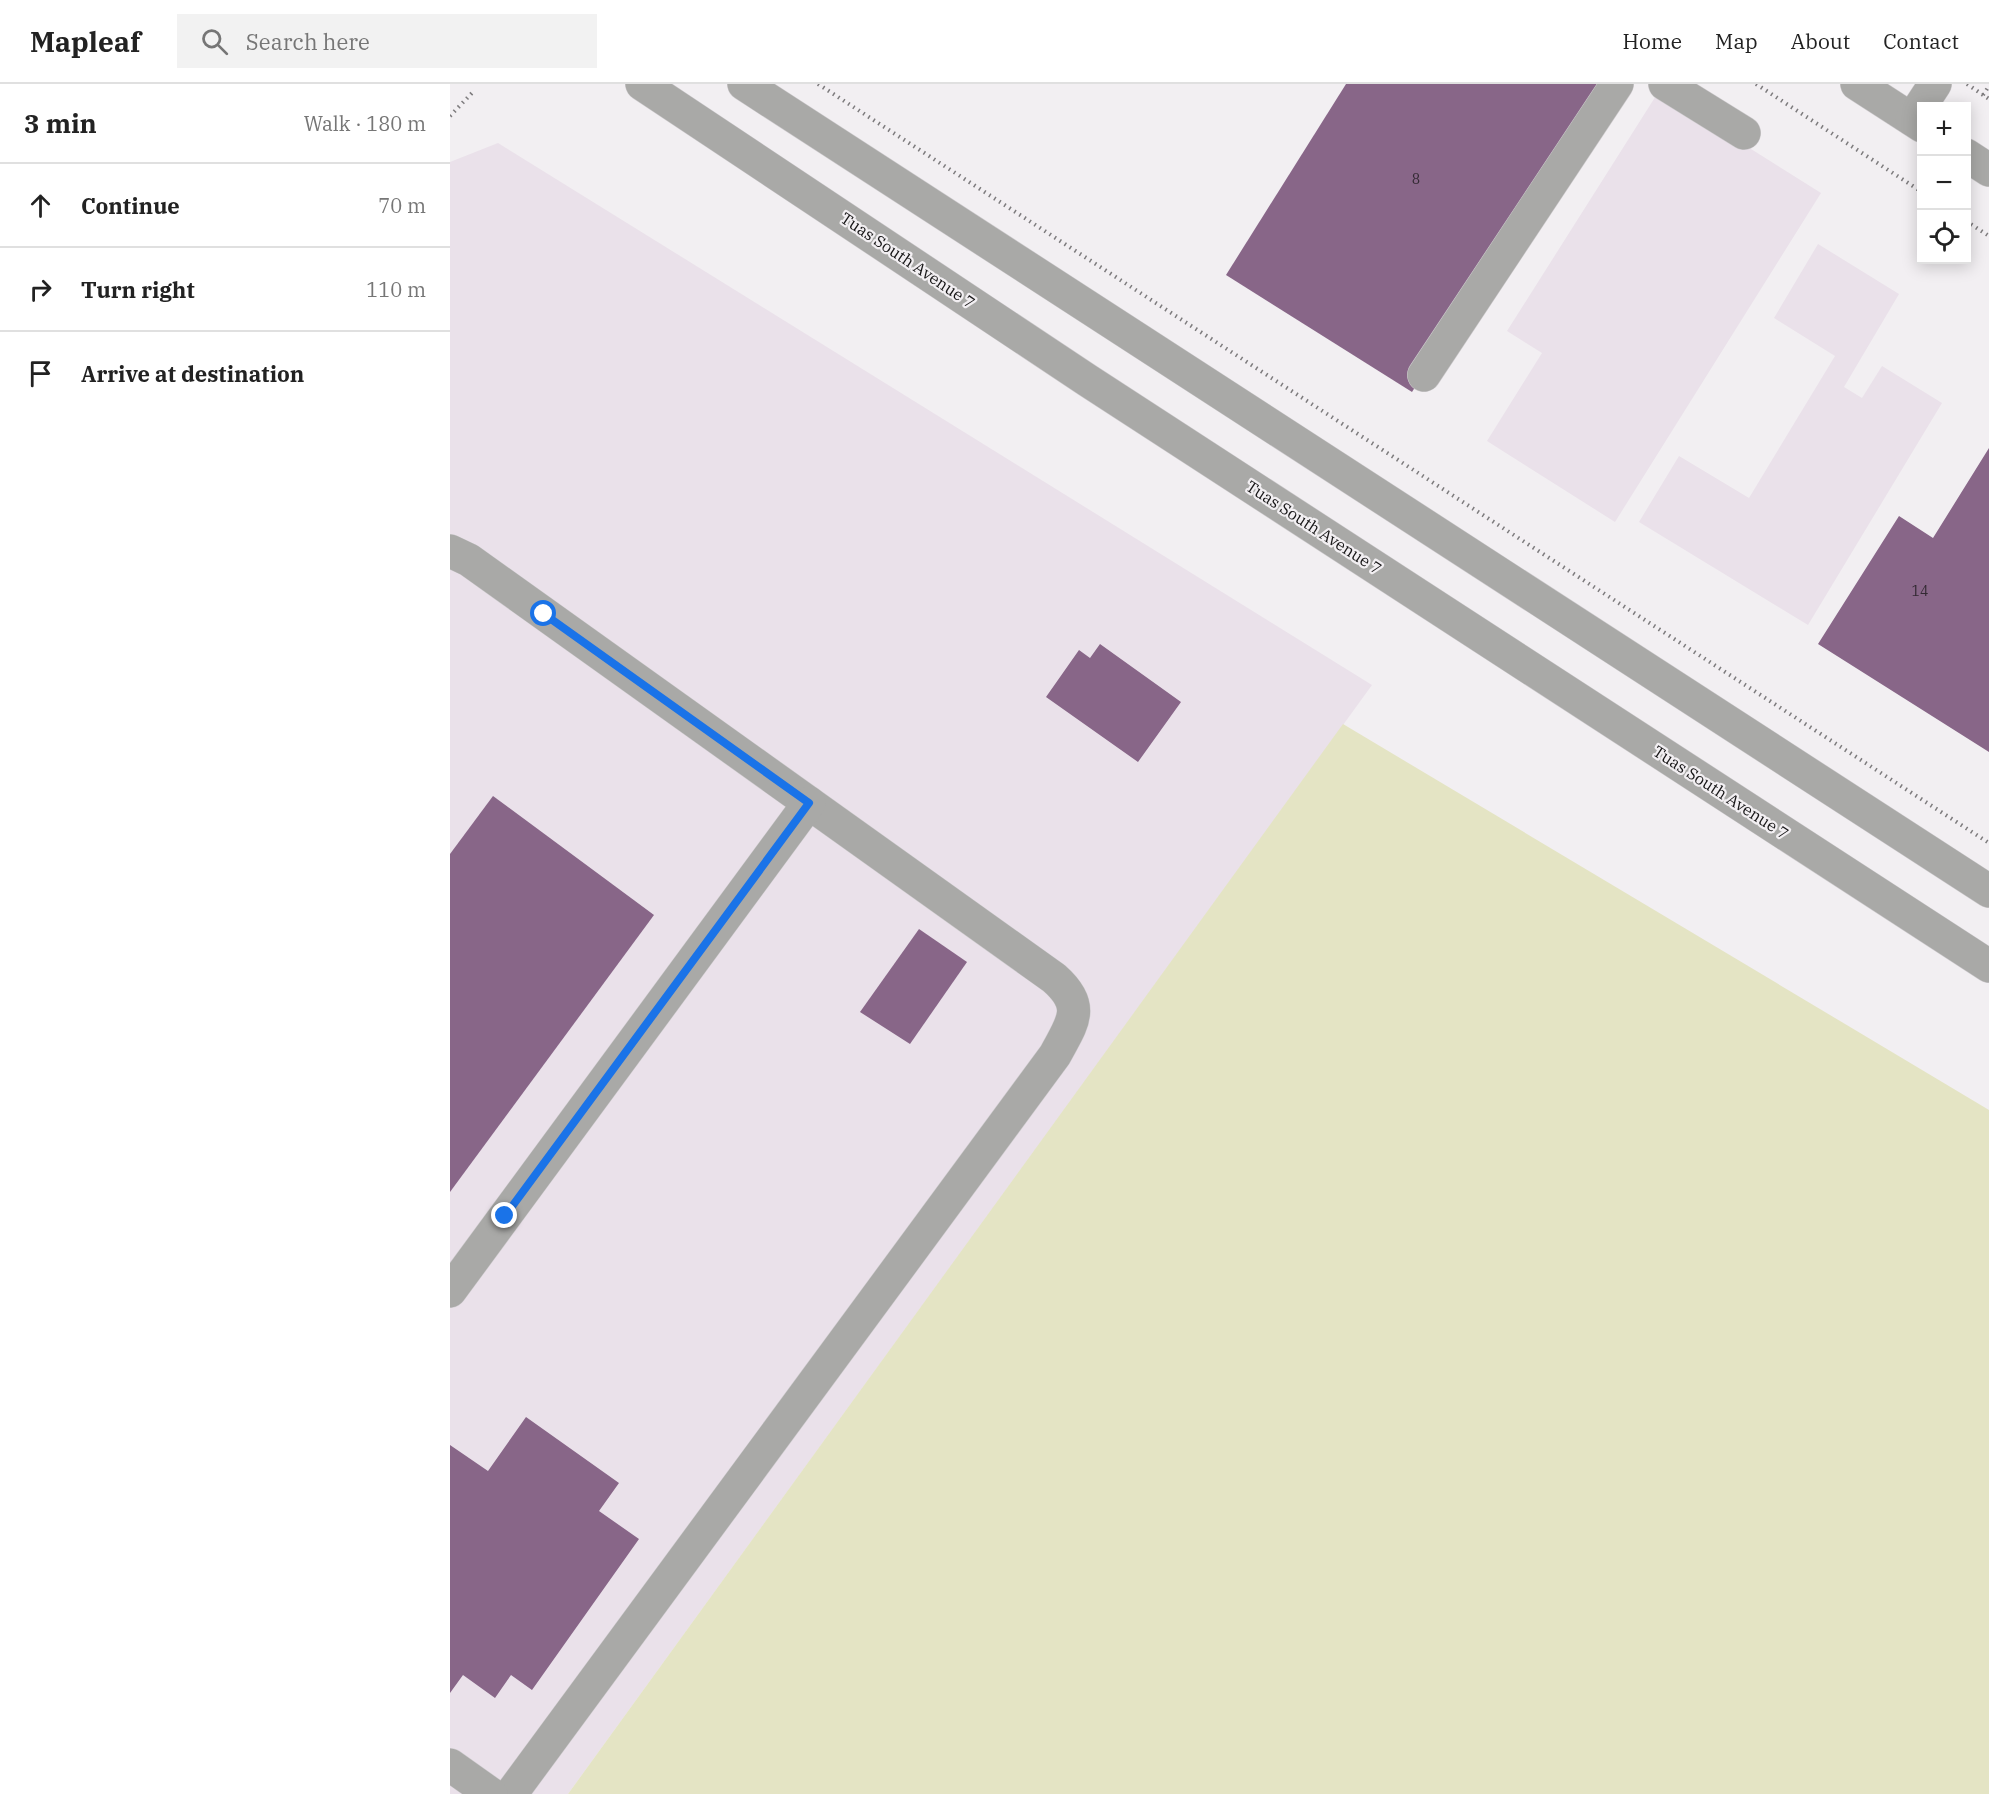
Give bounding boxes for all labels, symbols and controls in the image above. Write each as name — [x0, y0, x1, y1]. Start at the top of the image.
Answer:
search box — [177, 14, 597, 68]
text: Mapleaf — [30, 23, 141, 60]
icon: search — [198, 25, 231, 58]
text: Search here — [246, 27, 370, 56]
text: Home — [1622, 27, 1682, 55]
text: Map — [1715, 27, 1758, 55]
text: About — [1791, 27, 1850, 55]
text: Contact — [1883, 27, 1959, 55]
map controls — [1917, 102, 1971, 264]
button: + — [1917, 102, 1971, 156]
text: 3 min — [24, 106, 97, 140]
text: Walk · 180 m — [304, 110, 426, 137]
button: − — [1917, 156, 1971, 210]
house number: 8 — [1412, 170, 1420, 188]
icon: ahead — [24, 189, 57, 222]
text: Continue — [81, 191, 180, 220]
text: 70 m — [378, 192, 426, 219]
street label: Tuas South Avenue 7 — [837, 208, 979, 312]
button: locate — [1917, 210, 1971, 264]
icon: right — [24, 273, 57, 306]
text: Turn right — [81, 275, 195, 304]
text: 110 m — [366, 276, 426, 303]
icon: arrive — [24, 357, 57, 390]
text: Arrive at destination — [81, 359, 304, 388]
street label: Tuas South Avenue 7 — [1243, 476, 1385, 578]
house number: 14 — [1912, 582, 1928, 600]
route start — [530, 600, 556, 626]
street label: Tuas South Avenue 7 — [1650, 741, 1792, 843]
route end — [491, 1202, 517, 1228]

